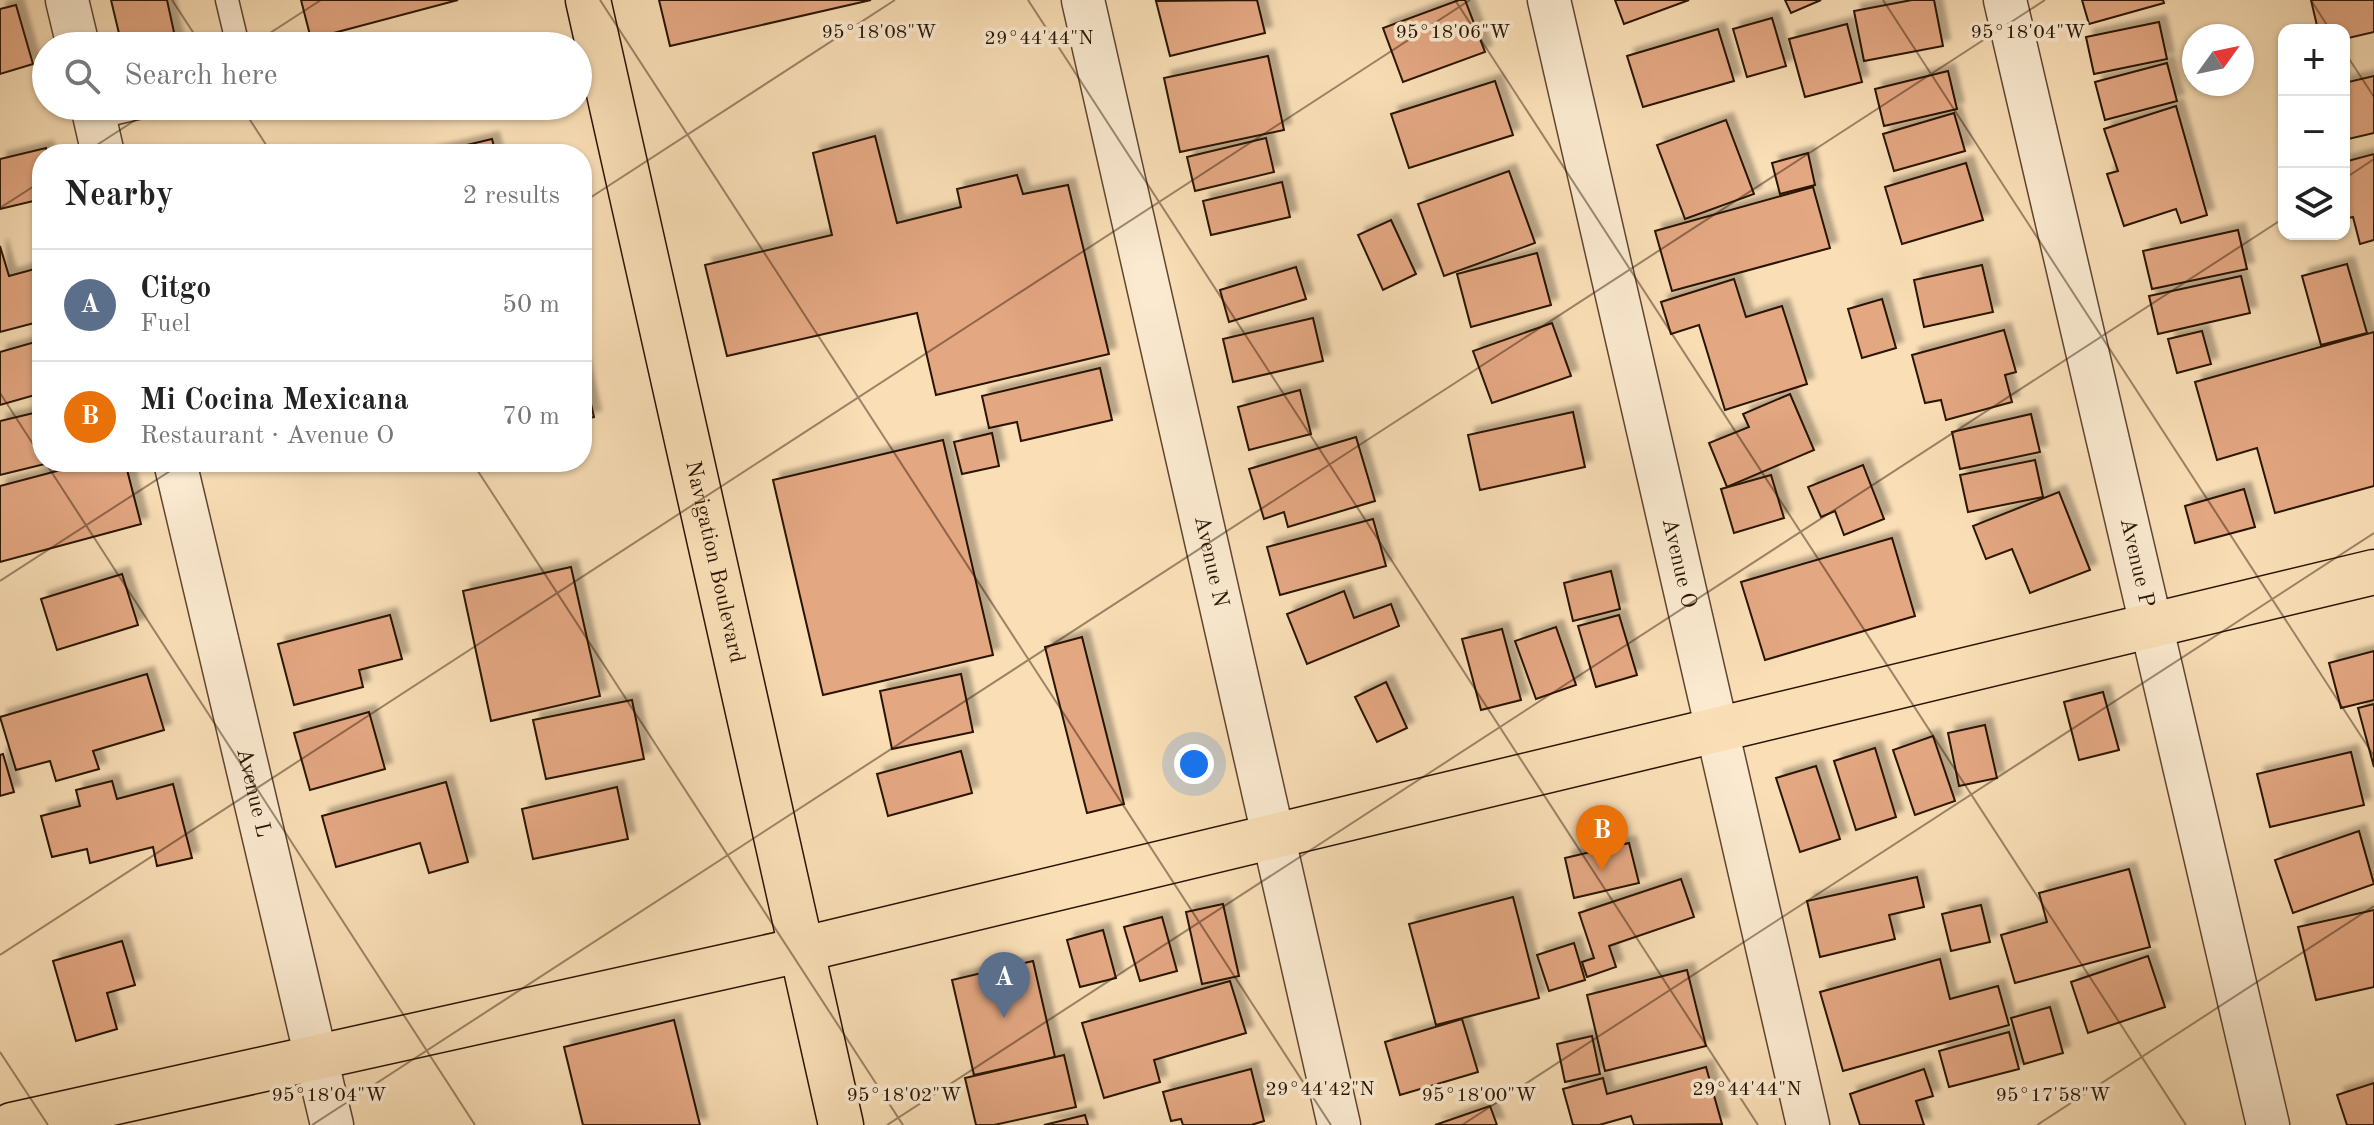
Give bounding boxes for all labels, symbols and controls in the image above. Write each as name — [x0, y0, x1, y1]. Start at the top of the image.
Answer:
text: 95°18'08"W — [821, 23, 937, 43]
text: 95°18'06"W — [1395, 23, 1511, 43]
text: 95°18'04"W — [1970, 23, 2086, 43]
north arrow — [2182, 24, 2254, 96]
map controls — [2278, 24, 2350, 240]
button: + — [2278, 24, 2350, 96]
text: 29°44'44"N — [984, 29, 1094, 49]
search box — [32, 32, 592, 120]
icon: search — [60, 54, 104, 98]
text: Search here — [124, 61, 278, 91]
button: − — [2278, 96, 2350, 168]
button: layers — [2278, 168, 2350, 240]
text: Nearby — [64, 179, 174, 213]
text: 2 results — [462, 183, 560, 209]
text: Citgo — [140, 274, 211, 304]
text: A — [80, 292, 100, 318]
text: 50 m — [502, 292, 560, 318]
text: Fuel — [140, 311, 190, 337]
text: Mi Cocina Mexicana — [140, 386, 409, 416]
text: B — [81, 404, 99, 430]
text: 70 m — [502, 404, 560, 430]
text: Restaurant · Avenue O — [140, 423, 394, 449]
street label: Navigation Boulevard — [681, 459, 748, 665]
street label: Avenue N — [1190, 514, 1232, 609]
street label: Avenue O — [1658, 516, 1700, 610]
street label: Avenue P — [2116, 516, 2158, 610]
your location — [1174, 744, 1214, 784]
street label: Avenue L — [232, 746, 275, 840]
pin: B — [1576, 805, 1628, 871]
pin: A — [978, 952, 1030, 1018]
text: 29°44'42"N — [1265, 1080, 1375, 1100]
text: 29°44'44"N — [1692, 1080, 1802, 1100]
text: 95°18'04"W — [271, 1086, 387, 1106]
text: 95°18'02"W — [846, 1086, 962, 1106]
text: 95°18'00"W — [1421, 1086, 1537, 1106]
text: 95°17'58"W — [1995, 1086, 2111, 1106]

